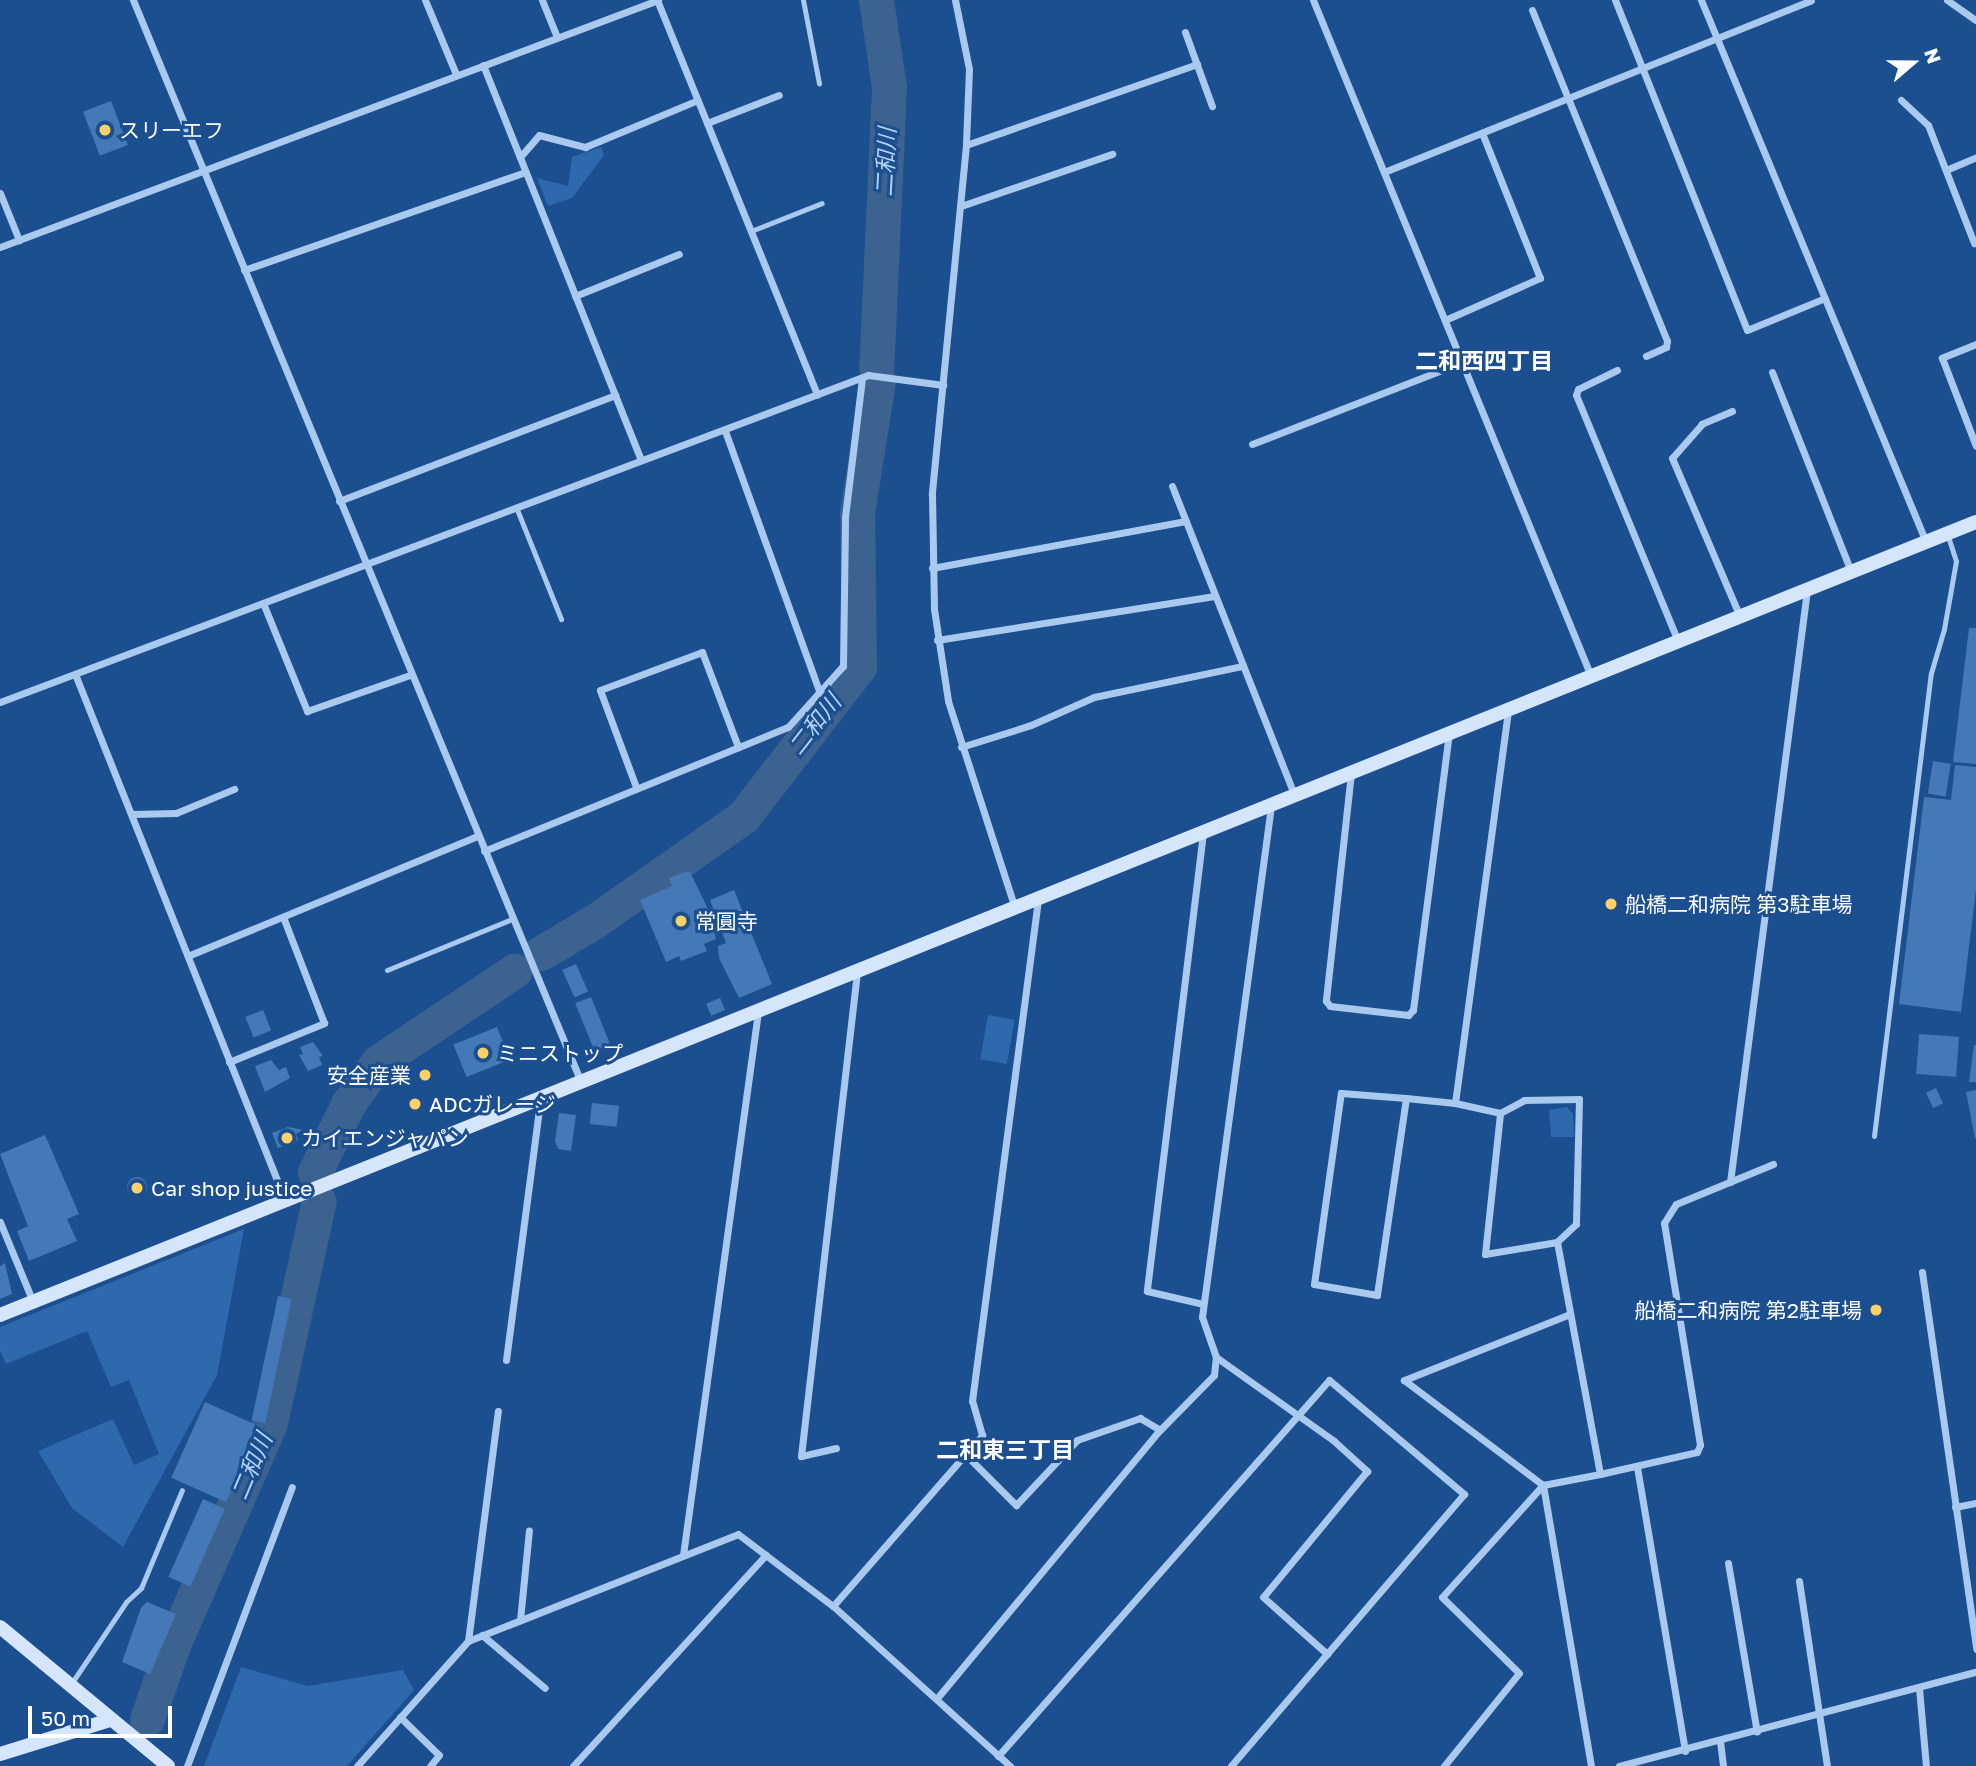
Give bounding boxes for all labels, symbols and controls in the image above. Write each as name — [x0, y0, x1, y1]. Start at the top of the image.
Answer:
north arrow — [1878, 28, 1948, 98]
text: N — [1920, 45, 1946, 66]
place label: スリーエフ — [119, 117, 224, 143]
marker: スリーエフ — [97, 122, 113, 138]
water label: 二和川 — [869, 127, 901, 197]
district label: 二和西四丁目 — [1415, 346, 1553, 374]
water label: 二和川 — [782, 688, 846, 760]
place label: 船橋二和病院 第3駐車場 — [1625, 891, 1853, 917]
marker: 船橋二和病院 第3駐車場 — [1603, 896, 1619, 912]
place label: 常圓寺 — [695, 908, 758, 934]
marker: 常圓寺 — [673, 913, 689, 929]
place label: ミニストップ — [497, 1040, 623, 1066]
marker: ミニストップ — [475, 1045, 491, 1061]
place label: 安全産業 — [327, 1062, 411, 1088]
marker: 安全産業 — [417, 1067, 433, 1083]
place label: ADCガレージ — [429, 1091, 556, 1117]
marker: ADCガレージ — [407, 1096, 423, 1112]
place label: カイエンジャパン — [301, 1125, 469, 1151]
marker: カイエンジャパン — [279, 1130, 295, 1146]
place label: Car shop justice — [151, 1175, 313, 1201]
marker: Car shop justice — [129, 1180, 145, 1196]
place label: 船橋二和病院 第2駐車場 — [1635, 1297, 1862, 1323]
marker: 船橋二和病院 第2駐車場 — [1868, 1302, 1884, 1318]
water label: 二和川 — [225, 1429, 277, 1503]
district label: 二和東三丁目 — [936, 1435, 1074, 1463]
scale bar — [32, 1692, 175, 1736]
text: 50 m — [41, 1705, 90, 1731]

